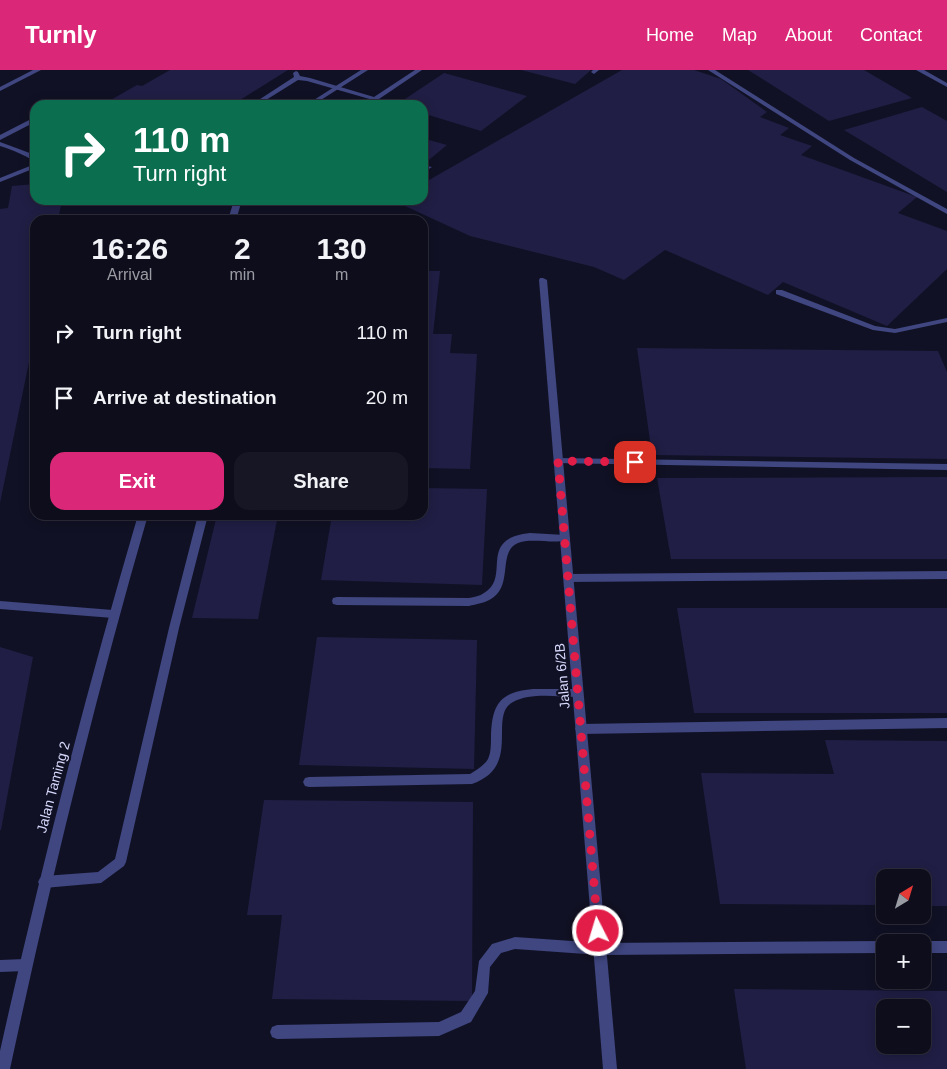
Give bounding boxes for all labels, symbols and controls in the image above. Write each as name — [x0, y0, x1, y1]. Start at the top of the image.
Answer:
text: Turnly — [25, 21, 97, 48]
text: Home — [646, 25, 694, 45]
text: Map — [722, 25, 757, 45]
text: About — [785, 25, 832, 45]
text: Contact — [860, 25, 922, 45]
icon: right — [50, 120, 115, 185]
text: 110 m — [133, 120, 230, 159]
text: Turn right — [133, 161, 226, 186]
text: 16:26 — [91, 232, 168, 265]
text: 2 — [234, 232, 251, 265]
text: 130 — [317, 232, 367, 265]
text: Arrival — [107, 266, 152, 283]
text: min — [229, 266, 255, 283]
text: m — [335, 266, 348, 283]
icon: right — [50, 319, 78, 347]
text: Turn right — [93, 322, 181, 343]
text: 110 m — [357, 322, 408, 343]
icon: arrive — [50, 384, 78, 412]
text: Arrive at destination — [93, 387, 277, 408]
text: 20 m — [366, 387, 408, 408]
pin — [614, 441, 656, 483]
icon: arrive — [621, 448, 649, 476]
button: Exit — [50, 452, 224, 510]
button: Share — [234, 452, 408, 510]
street label: Jalan 6/2B — [551, 642, 573, 710]
street label: Jalan Taming 2 — [33, 739, 73, 834]
north arrow — [876, 869, 931, 924]
map controls — [876, 869, 931, 1054]
position arrow — [571, 904, 623, 956]
button: + — [876, 934, 931, 989]
button: − — [876, 999, 931, 1054]

